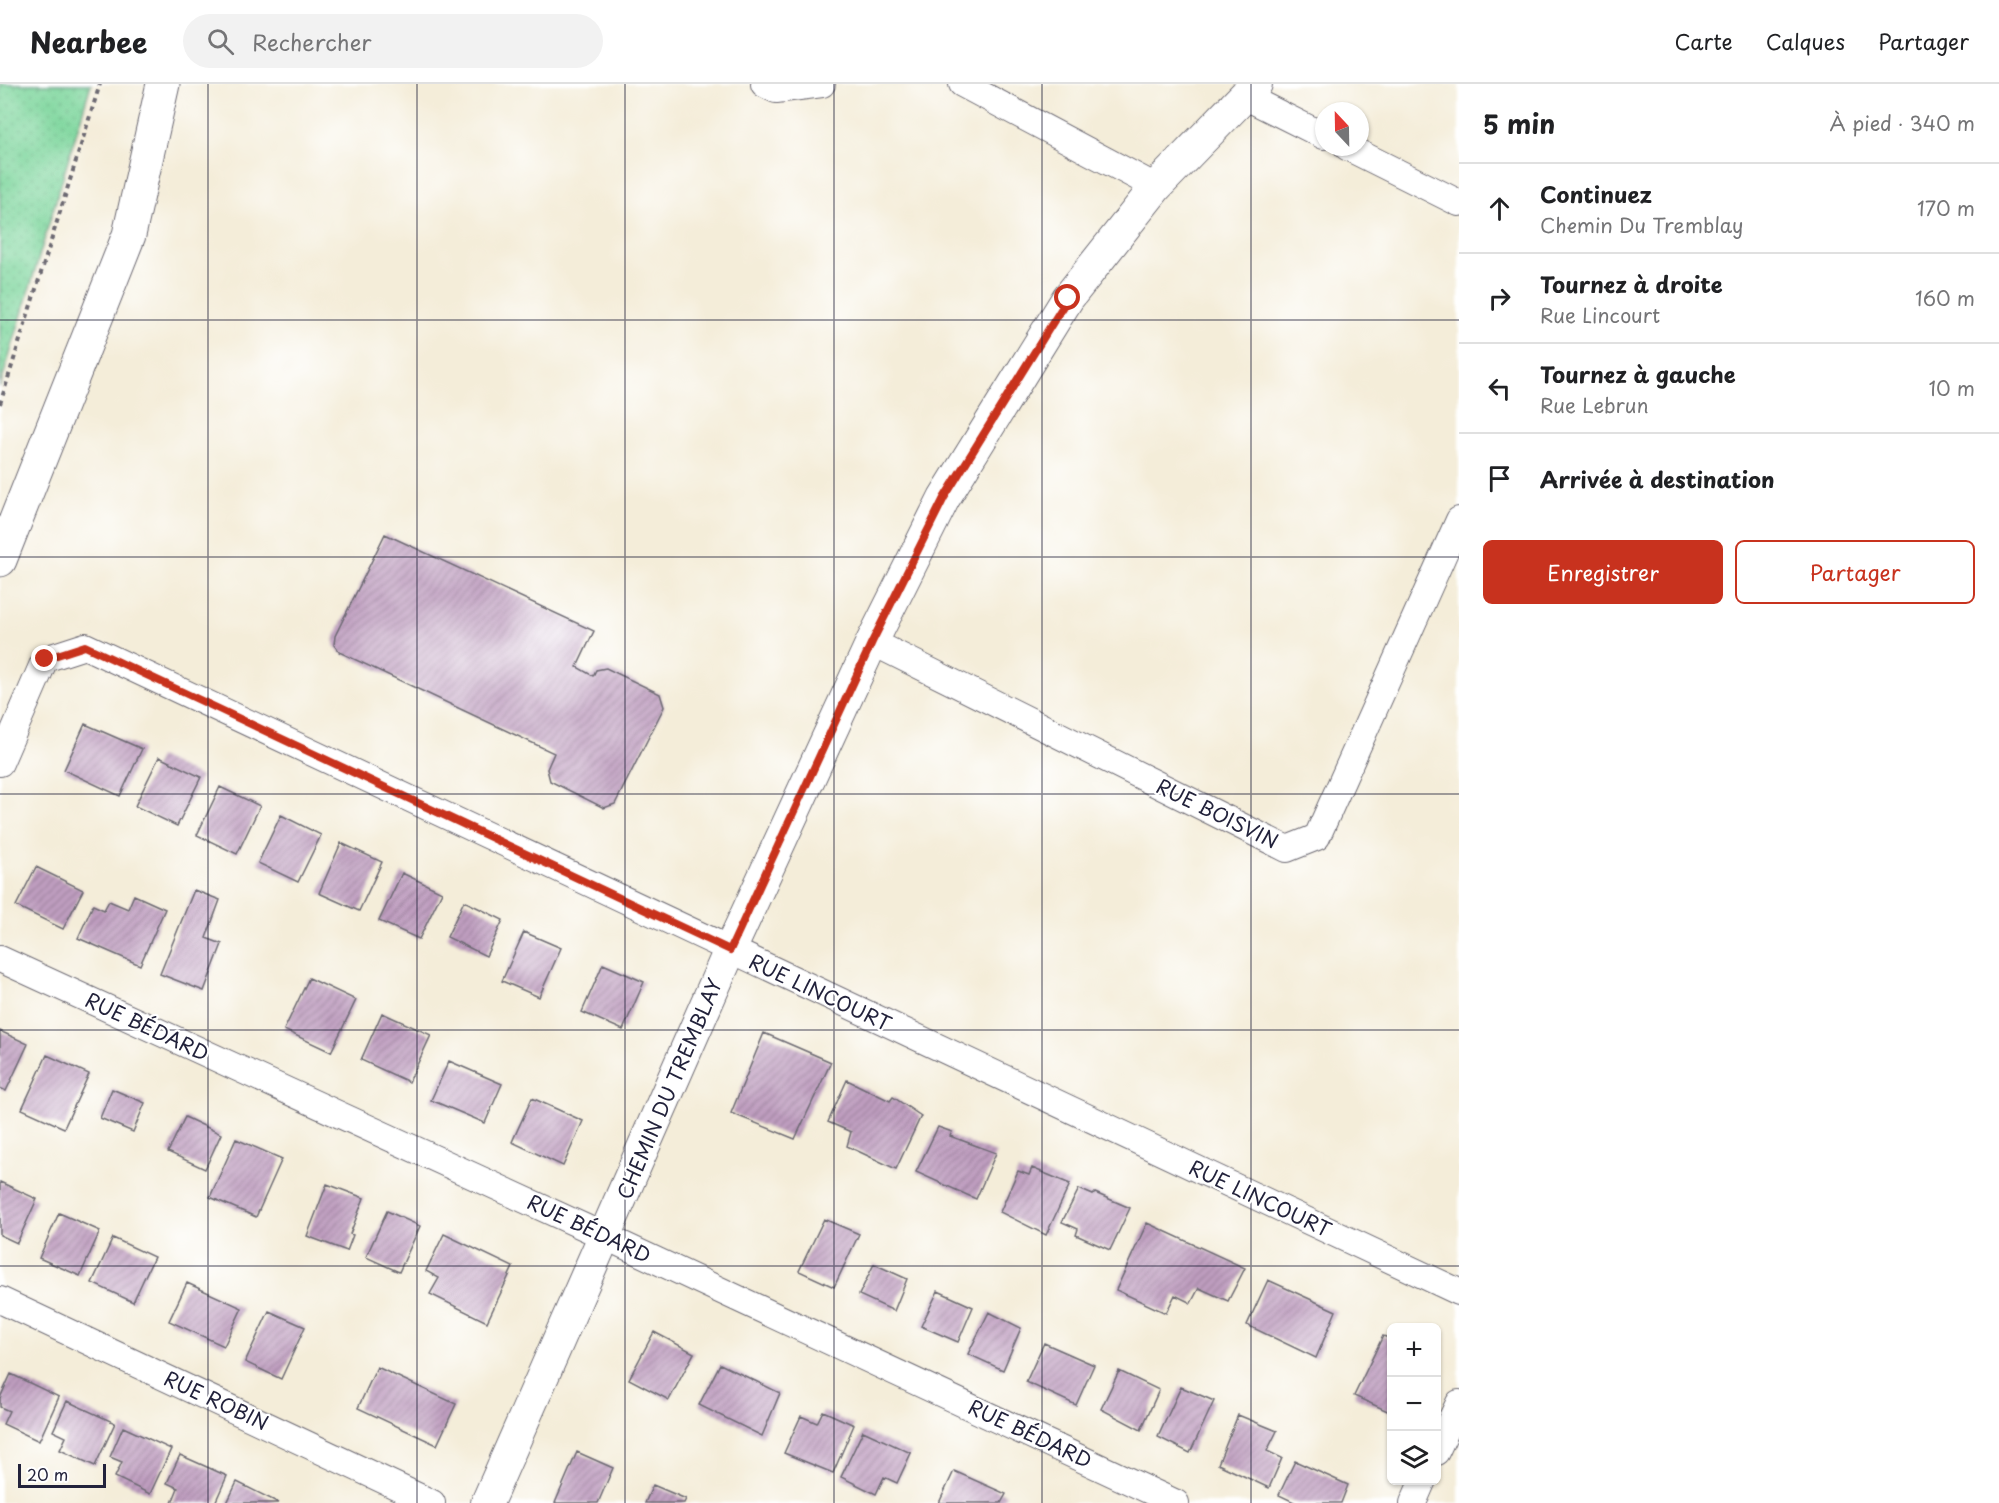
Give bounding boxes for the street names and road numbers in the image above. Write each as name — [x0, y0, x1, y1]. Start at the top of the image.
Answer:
street label: RUE BOISVIN — [1151, 771, 1284, 856]
street label: RUE LINCOURT — [744, 946, 897, 1038]
street label: CHEMIN DU TREMBLAY — [609, 973, 729, 1204]
street label: RUE BÉDARD — [81, 984, 214, 1068]
street label: RUE LINCOURT — [1184, 1152, 1337, 1244]
street label: RUE BÉDARD — [523, 1186, 656, 1270]
street label: RUE ROBIN — [159, 1363, 274, 1437]
street label: RUE BÉDARD — [964, 1391, 1097, 1475]

